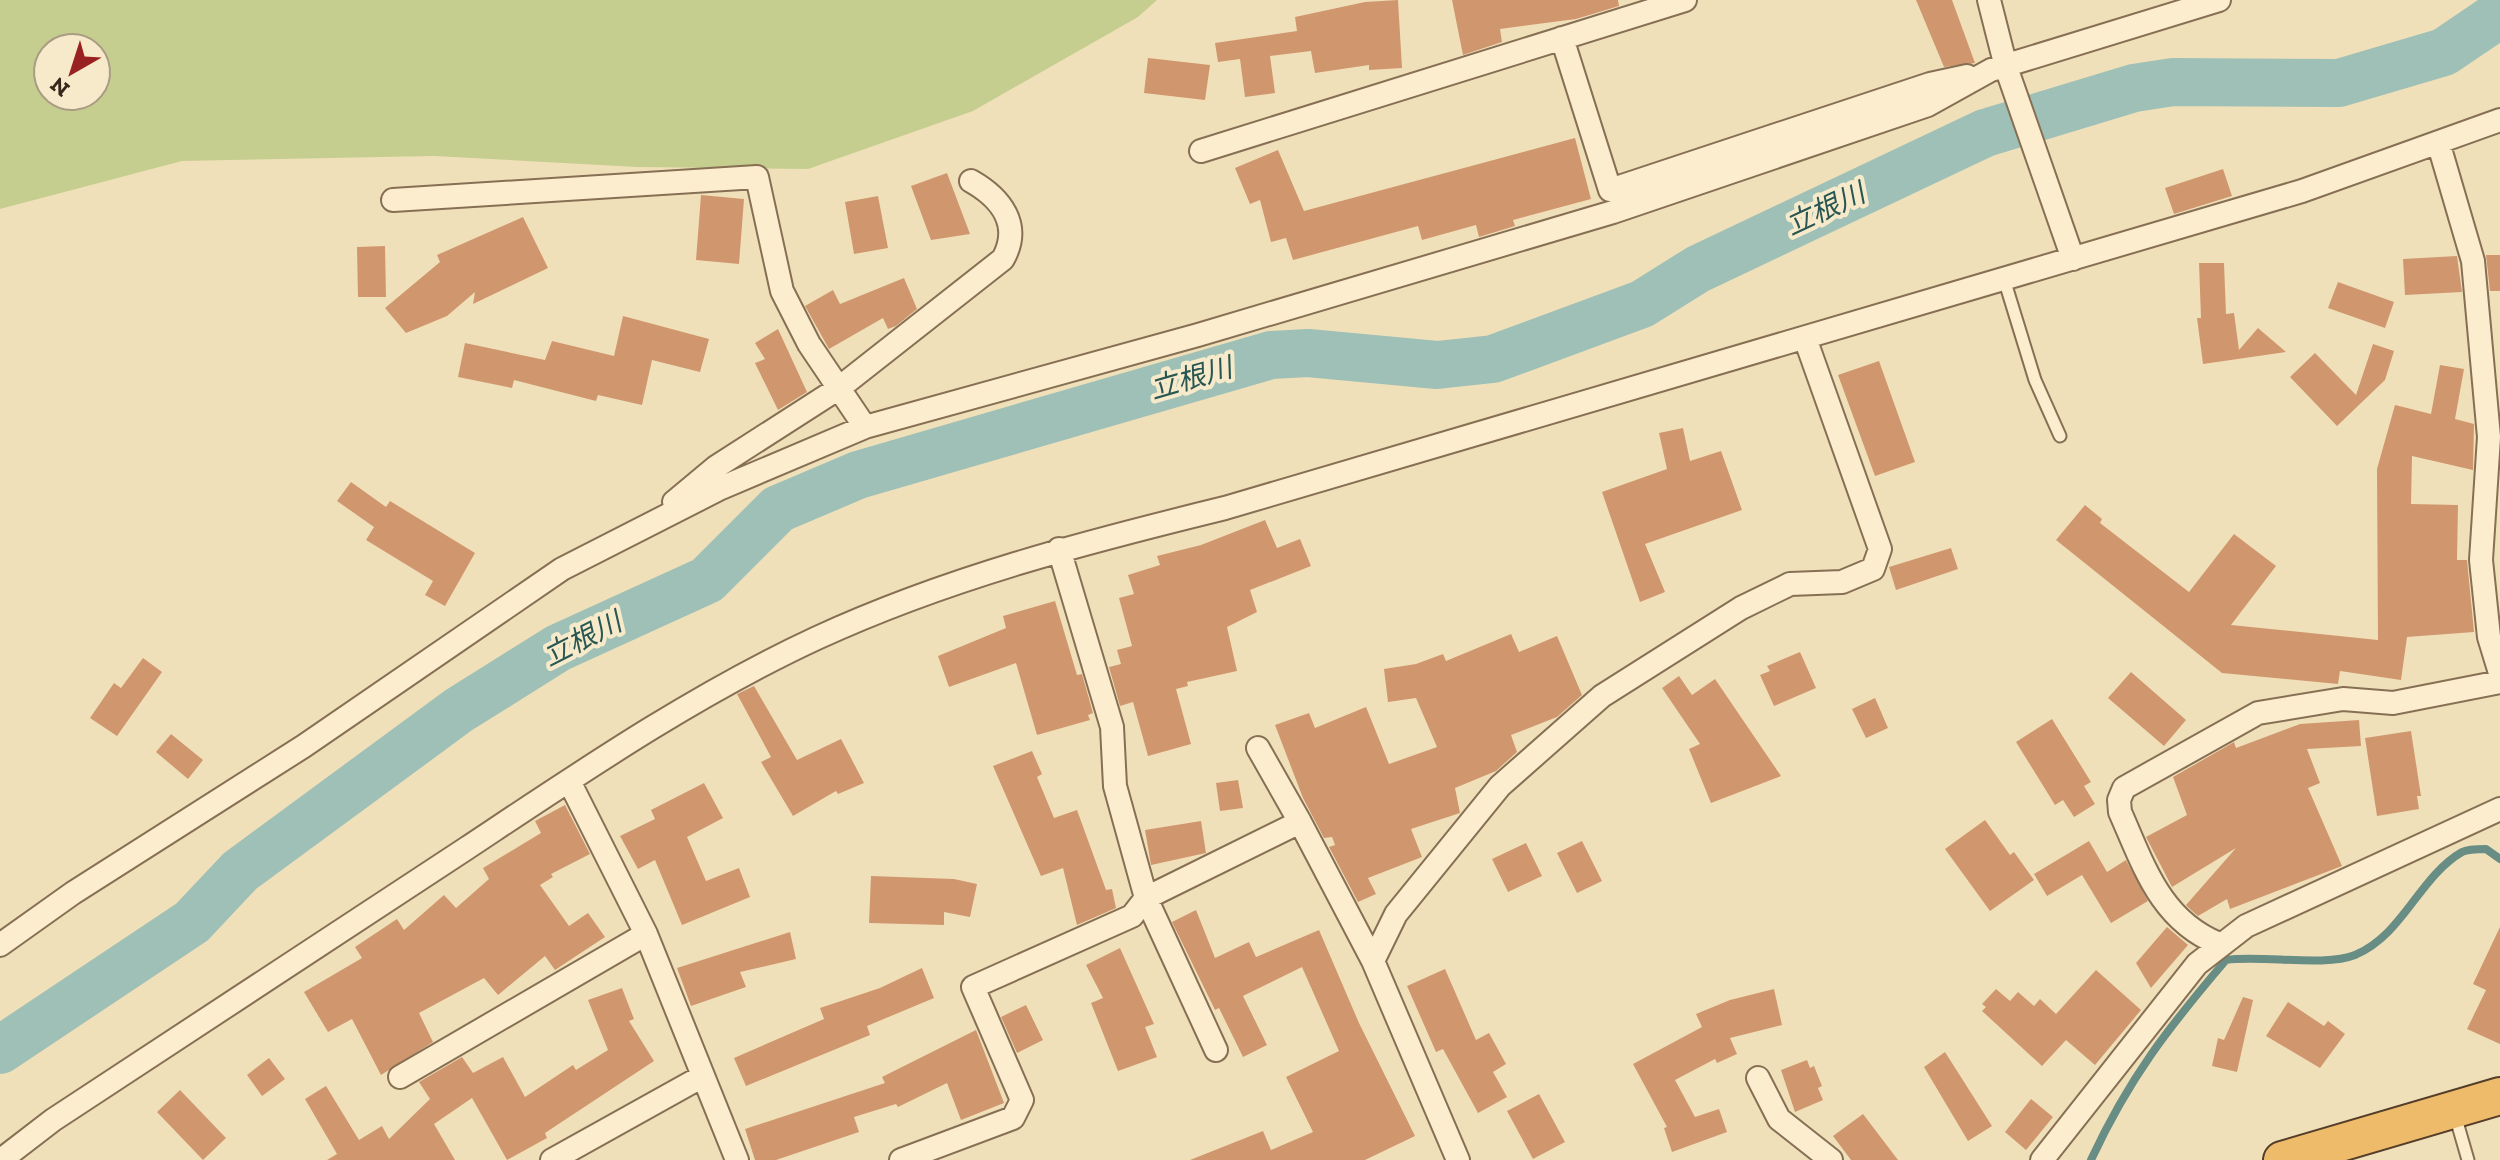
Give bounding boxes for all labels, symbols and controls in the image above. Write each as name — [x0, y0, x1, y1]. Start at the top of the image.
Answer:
north arrow — [32, 32, 112, 112]
text: N — [45, 71, 75, 103]
water label: 立根川 — [1780, 175, 1873, 242]
water label: 立根川 — [1146, 350, 1239, 405]
water label: 立根川 — [537, 604, 630, 673]

